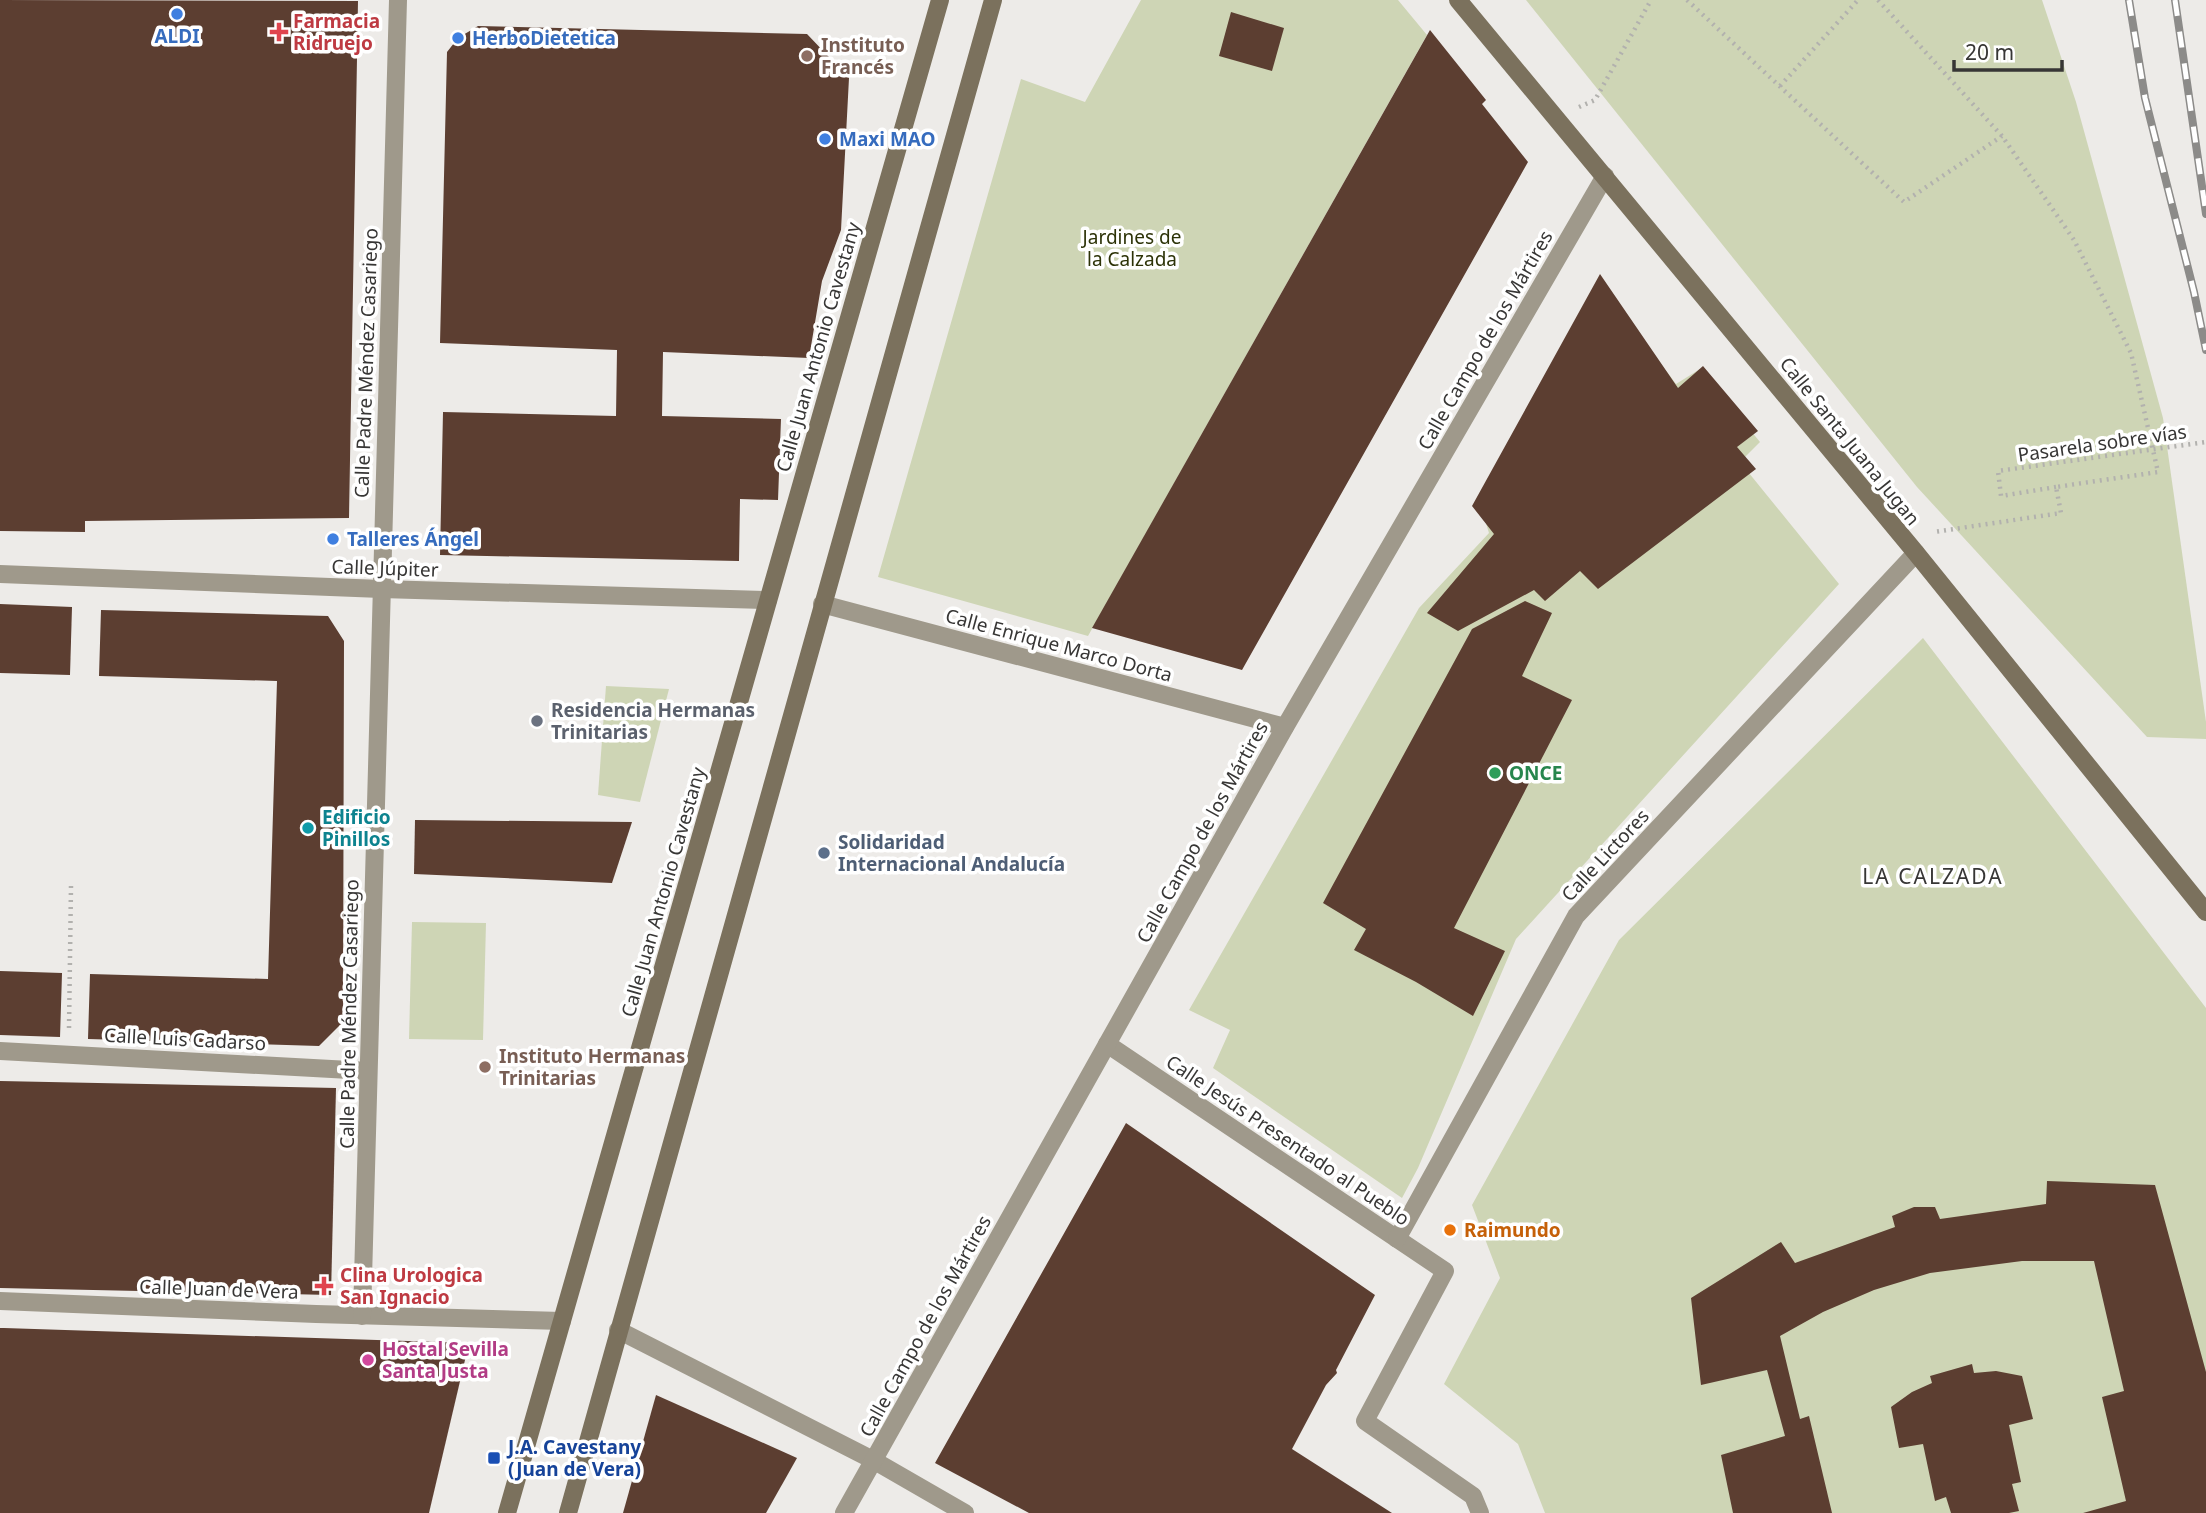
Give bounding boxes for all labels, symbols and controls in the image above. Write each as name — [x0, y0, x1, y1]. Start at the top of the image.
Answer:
marker: ALDI — [169, 6, 185, 22]
place label: Farmacia Ridruejo — [293, 8, 380, 56]
place label: ALDI — [154, 23, 200, 49]
marker: Farmacia Ridruejo — [271, 24, 287, 40]
place label: HerboDietetica — [472, 25, 616, 51]
scale bar — [1954, 28, 2062, 72]
marker: HerboDietetica — [450, 30, 466, 46]
place label: Instituto Francés — [821, 32, 905, 80]
text: 20 m — [1965, 38, 2014, 66]
marker: Instituto Francés — [799, 48, 815, 64]
place label: Maxi MAO — [839, 126, 936, 152]
marker: Maxi MAO — [817, 131, 833, 147]
street label: Calle Juan Antonio Cavestany — [770, 219, 866, 475]
park label: Jardines de la Calzada — [1081, 224, 1181, 272]
street label: Calle Campo de los Mártires — [1411, 226, 1559, 454]
street label: Calle Padre Méndez Casariego — [348, 228, 384, 498]
street label: Calle Santa Juana Jugan — [1774, 351, 1926, 531]
street label: Pasarela sobre vías — [2016, 418, 2188, 468]
place label: Talleres Ángel — [347, 526, 479, 552]
marker: Talleres Ángel — [325, 531, 341, 547]
street label: Calle Júpiter — [331, 553, 439, 583]
street label: Calle Enrique Marco Dorta — [943, 602, 1175, 688]
place label: Residencia Hermanas Trinitarias — [551, 697, 755, 745]
marker: Residencia Hermanas Trinitarias — [529, 713, 545, 729]
street label: Calle Campo de los Mártires — [1130, 717, 1274, 947]
place label: ONCE — [1509, 760, 1562, 786]
street label: Calle Juan Antonio Cavestany — [615, 764, 711, 1020]
marker: ONCE — [1487, 765, 1503, 781]
street label: Calle Lictores — [1555, 803, 1655, 907]
place label: Edificio Pinillos — [322, 804, 391, 852]
marker: Edificio Pinillos — [300, 820, 316, 836]
place label: Solidaridad Internacional Andalucía — [838, 829, 1065, 877]
marker: Solidaridad Internacional Andalucía — [816, 845, 832, 861]
district label: LA CALZADA — [1862, 862, 2004, 890]
street label: Calle Padre Méndez Casariego — [334, 879, 364, 1149]
street label: Calle Luis Cadarso — [103, 1022, 267, 1056]
place label: Instituto Hermanas Trinitarias — [499, 1043, 685, 1091]
street label: Calle Jesús Presentado al Pueblo — [1161, 1049, 1415, 1231]
marker: Instituto Hermanas Trinitarias — [477, 1059, 493, 1075]
street label: Calle Campo de los Mártires — [853, 1211, 997, 1441]
place label: Raimundo — [1464, 1217, 1561, 1243]
marker: Raimundo — [1442, 1222, 1458, 1238]
place label: Clina Urologica San Ignacio — [340, 1262, 483, 1310]
street label: Calle Juan de Vera — [139, 1273, 299, 1305]
marker: Clina Urologica San Ignacio — [314, 1276, 334, 1296]
place label: Hostal Sevilla Santa Justa — [382, 1336, 509, 1384]
marker: Hostal Sevilla Santa Justa — [360, 1352, 376, 1368]
place label: J.A. Cavestany (Juan de Vera) — [506, 1434, 641, 1482]
marker: J.A. Cavestany (Juan de Vera) — [486, 1450, 502, 1466]

